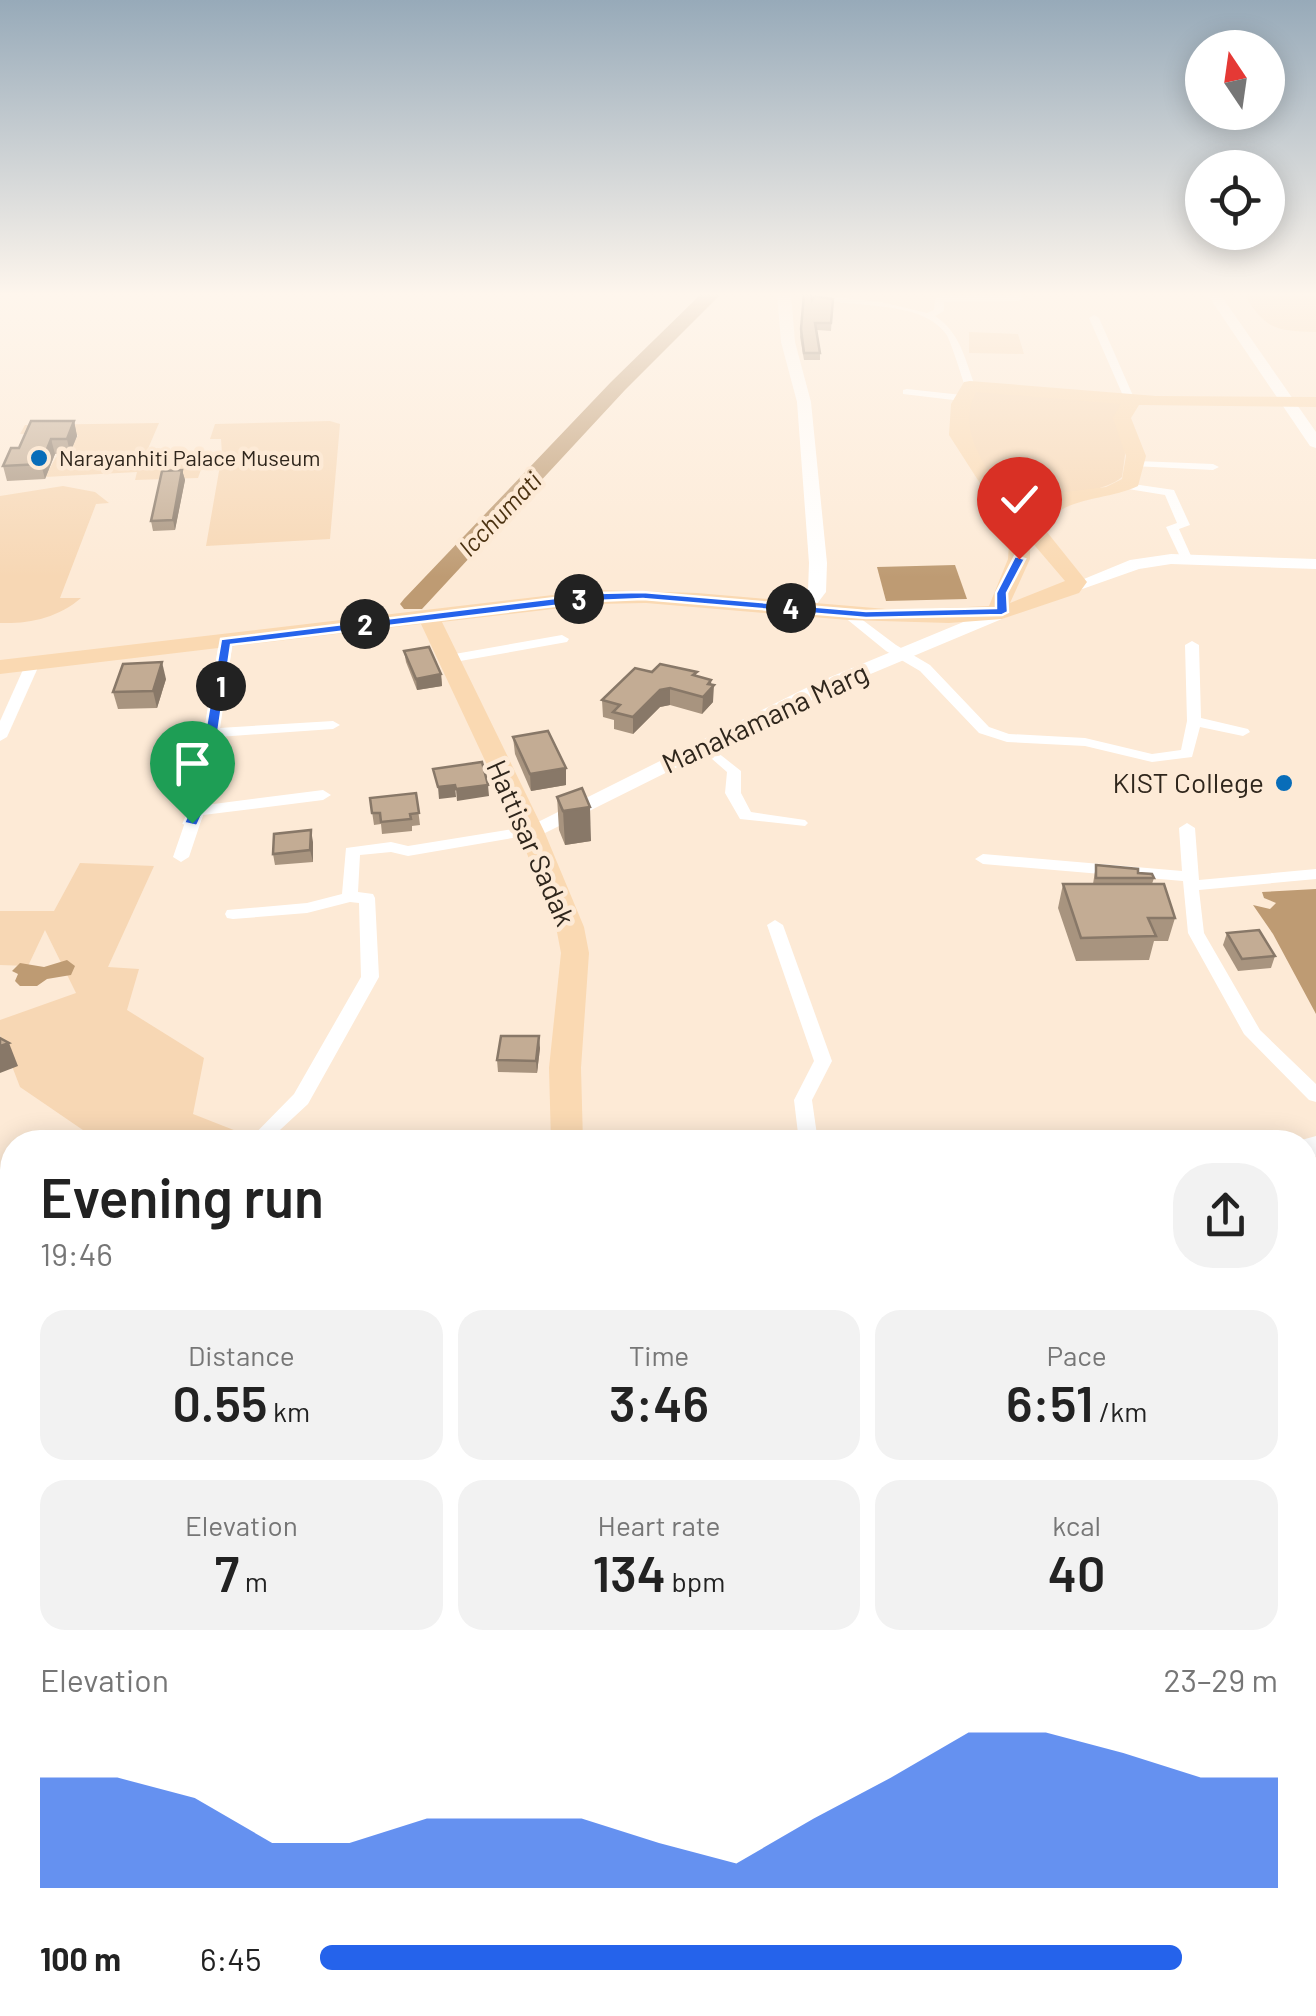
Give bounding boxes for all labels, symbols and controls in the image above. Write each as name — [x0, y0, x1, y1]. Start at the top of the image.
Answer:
north arrow — [1185, 30, 1285, 130]
map controls — [1185, 30, 1285, 250]
button: locate — [1185, 150, 1285, 250]
place label: Narayanhiti Palace Museum — [59, 444, 320, 470]
marker: Narayanhiti Palace Museum — [28, 447, 50, 469]
pin — [977, 457, 1062, 560]
water label: Icchumati — [452, 465, 547, 562]
icon: check — [992, 472, 1047, 527]
pin: 3 — [554, 574, 604, 624]
text: 3 — [571, 582, 587, 616]
pin: 4 — [766, 583, 816, 633]
text: 4 — [783, 591, 799, 625]
pin: 2 — [340, 599, 390, 649]
text: 2 — [357, 607, 373, 641]
street label: Manakamana Marg — [656, 654, 873, 780]
pin: 1 — [196, 661, 246, 711]
text: 1 — [216, 669, 226, 703]
pin — [150, 721, 235, 824]
icon: arrive — [165, 736, 220, 791]
street label: Hattisar Sadak — [480, 754, 584, 931]
place label: KIST College — [1112, 765, 1264, 799]
marker: KIST College — [1273, 772, 1295, 794]
text: Evening run — [40, 1163, 324, 1229]
button: share — [1173, 1163, 1278, 1268]
text: 19:46 — [40, 1234, 113, 1272]
text: Distance — [188, 1338, 295, 1372]
text: Time — [629, 1338, 689, 1372]
text: Pace — [1047, 1338, 1107, 1372]
text: 0.55 — [172, 1372, 267, 1432]
text: 3:46 — [609, 1372, 709, 1432]
text: 6:51 — [1006, 1372, 1093, 1432]
text: km — [267, 1394, 310, 1428]
text: /km — [1093, 1394, 1147, 1428]
text: Elevation — [185, 1508, 298, 1542]
text: Heart rate — [598, 1508, 720, 1542]
text: kcal — [1052, 1508, 1101, 1542]
text: 7 — [215, 1542, 239, 1602]
text: 134 — [593, 1542, 666, 1602]
text: 40 — [1048, 1542, 1105, 1602]
text: m — [239, 1564, 268, 1598]
text: bpm — [666, 1564, 725, 1598]
text: Elevation — [40, 1660, 169, 1698]
text: 23–29 m — [1163, 1660, 1278, 1698]
text: 100 m — [40, 1939, 121, 1977]
text: 6:45 — [200, 1939, 261, 1977]

